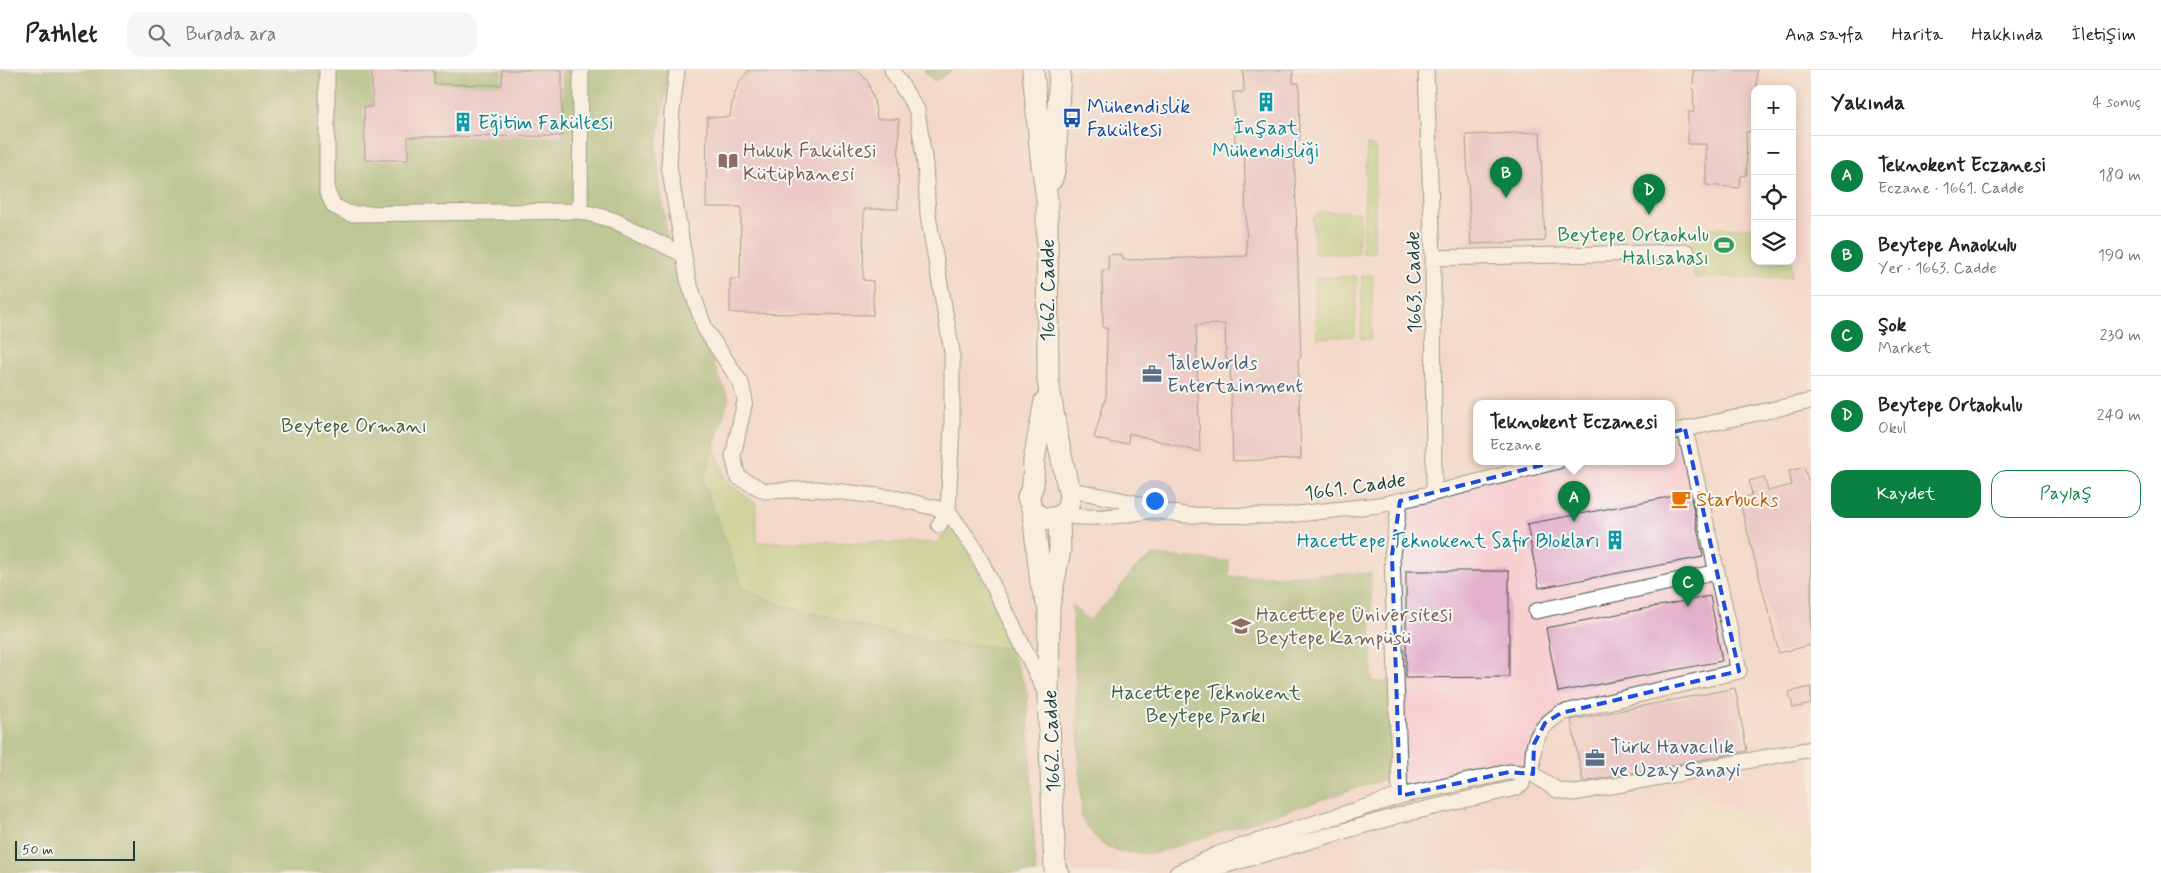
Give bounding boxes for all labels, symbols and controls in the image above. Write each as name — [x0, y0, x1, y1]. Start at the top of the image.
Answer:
search box — [127, 12, 477, 57]
text: Pathlet — [25, 19, 97, 50]
icon: search — [145, 21, 173, 49]
text: Burada ara — [185, 22, 276, 47]
text: Ana sayfa — [1785, 23, 1864, 47]
text: Harita — [1892, 23, 1943, 47]
text: Hakkında — [1971, 23, 2044, 47]
text: İletişim — [2072, 23, 2136, 47]
map controls — [1751, 85, 1796, 265]
button: + — [1751, 85, 1796, 130]
text: Yakında — [1831, 89, 1905, 117]
building icon: İnşaat Mühendisliği — [1255, 91, 1277, 113]
text: 4 sonuç — [2092, 92, 2141, 113]
place label: Mühendislik Fakültesi — [1087, 94, 1190, 144]
bus stop icon: Mühendislik Fakültesi — [1061, 107, 1083, 129]
place label: Eğitim Fakültesi — [478, 110, 613, 137]
building icon: Eğitim Fakültesi — [452, 111, 474, 133]
place label: İnşaat Mühendisliği — [1212, 115, 1320, 165]
button: − — [1751, 130, 1796, 175]
place label: Hukuk Fakültesi Kütüphanesi — [743, 138, 876, 188]
library icon: Hukuk Fakültesi Kütüphanesi — [717, 150, 739, 172]
text: Teknokent Eczanesi — [1878, 153, 2047, 178]
pin: B — [1490, 157, 1522, 198]
text: A — [1842, 165, 1852, 186]
text: 180 m — [2098, 165, 2141, 186]
pin: D — [1633, 174, 1665, 215]
button: locate — [1751, 175, 1796, 220]
text: Eczane · 1661. Cadde — [1878, 178, 2024, 199]
button: layers — [1751, 220, 1796, 265]
place label: Beytepe Ortaokulu Halısahası — [1557, 222, 1709, 272]
street label: 1663. Cadde — [1400, 231, 1429, 333]
text: Beytepe Anaokulu — [1878, 233, 2017, 258]
sports icon: Beytepe Ortaokulu Halısahası — [1713, 234, 1735, 256]
street label: 1662. Cadde — [1035, 239, 1062, 341]
text: B — [1842, 245, 1852, 266]
text: 190 m — [2098, 245, 2141, 266]
text: Yer · 1663. Cadde — [1878, 258, 1997, 279]
text: Şok — [1878, 313, 1906, 338]
text: C — [1841, 325, 1853, 346]
text: 230 m — [2100, 325, 2141, 346]
text: Market — [1878, 338, 1931, 359]
place label: TaleWorlds Entertainment — [1167, 350, 1303, 400]
office icon: TaleWorlds Entertainment — [1141, 363, 1163, 385]
text: Beytepe Ortaokulu — [1878, 393, 2022, 418]
popup — [1473, 400, 1675, 465]
text: D — [1841, 405, 1853, 426]
text: 240 m — [2097, 405, 2141, 426]
text: Teknokent Eczanesi — [1490, 410, 1658, 435]
park label: Beytepe Ormanı — [281, 413, 427, 440]
text: Okul — [1878, 418, 1906, 439]
text: Eczane — [1490, 435, 1542, 456]
street label: 1661. Cadde — [1303, 467, 1408, 508]
button: Kaydet — [1831, 470, 1981, 518]
button: Paylaş — [1991, 470, 2141, 518]
pin: A — [1558, 481, 1590, 522]
place label: Starbucks — [1696, 487, 1779, 514]
your location — [1142, 488, 1168, 514]
cafe icon: Starbucks — [1670, 488, 1692, 510]
place label: Hacettepe Teknokent Safir Blokları — [1297, 528, 1600, 555]
building icon: Hacettepe Teknokent Safir Blokları — [1604, 529, 1626, 551]
pin: C — [1672, 566, 1704, 607]
place label: Hacettepe Üniversitesi Beytepe Kampüsü — [1256, 602, 1453, 652]
school or university icon: Hacettepe Üniversitesi Beytepe Kampüsü — [1230, 615, 1252, 637]
park label: Hacettepe Teknokent Beytepe Parkı — [1111, 680, 1301, 730]
street label: 1662. Cadde — [1037, 689, 1068, 793]
place label: Türk Havacılık ve Uzay Sanayi — [1610, 734, 1740, 784]
office icon: Türk Havacılık ve Uzay Sanayi — [1584, 747, 1606, 769]
scale bar — [15, 838, 135, 861]
text: 50 m — [22, 841, 53, 859]

